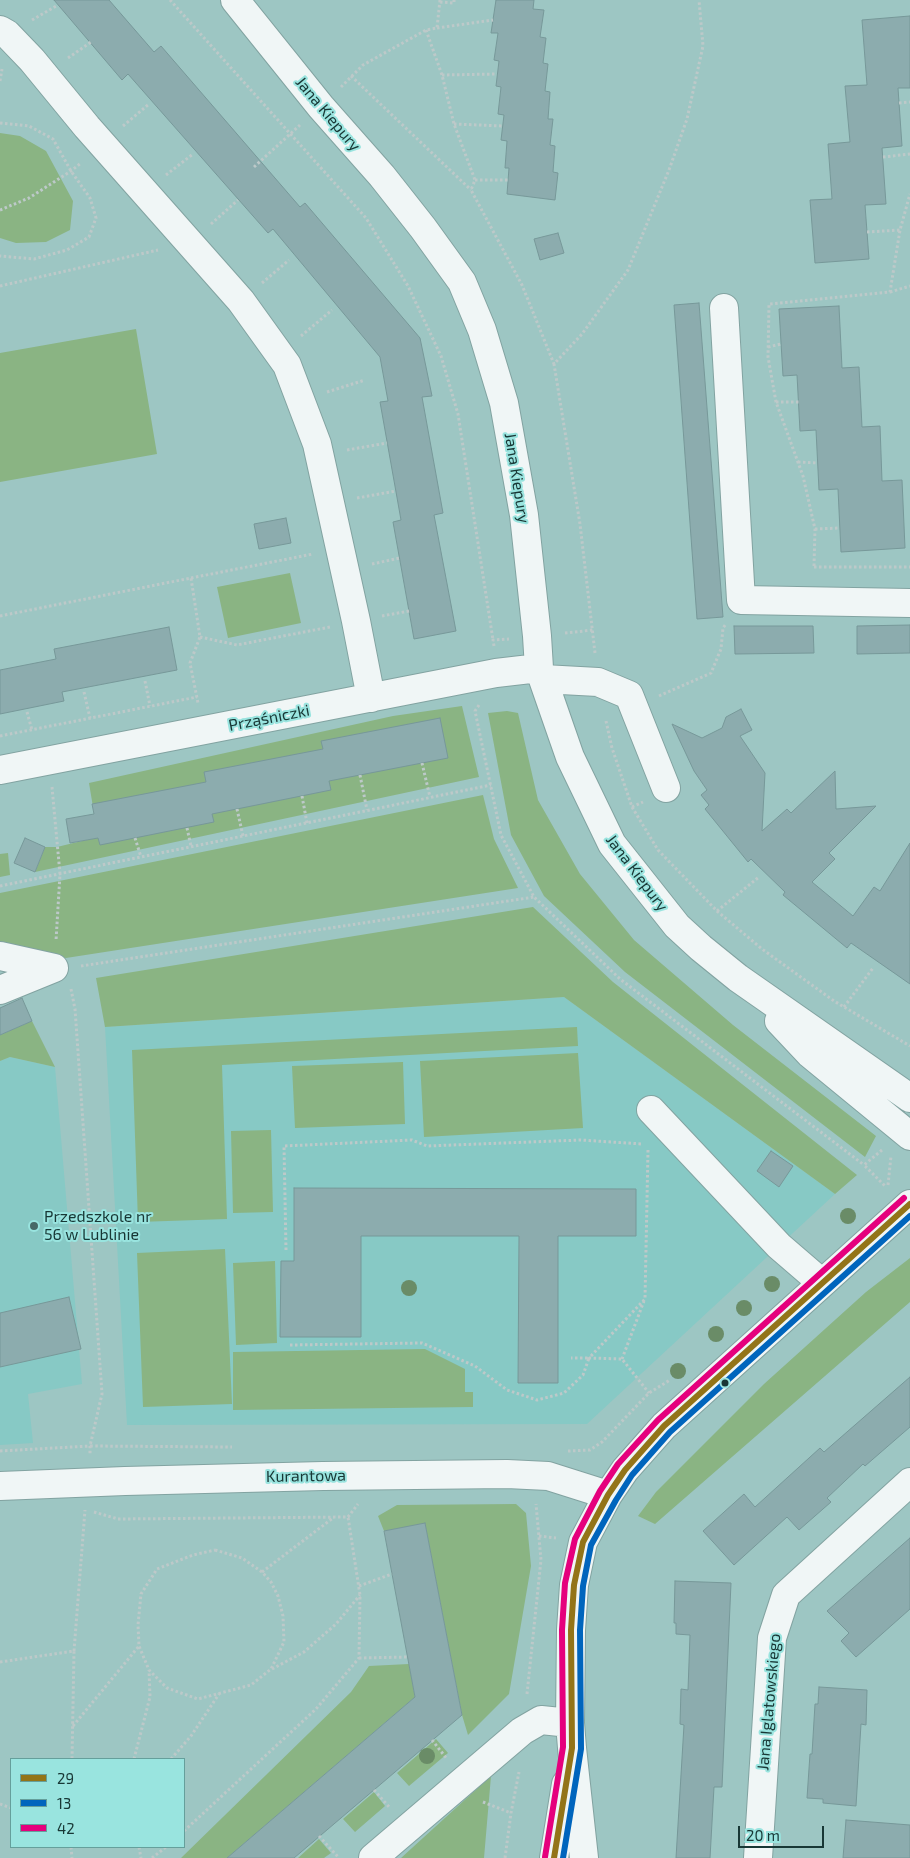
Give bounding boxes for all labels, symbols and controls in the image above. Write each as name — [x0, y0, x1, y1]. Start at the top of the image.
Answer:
street label: Jana Kiepury — [291, 73, 365, 155]
street label: Jana Kiepury — [500, 431, 534, 525]
street label: Prząśniczki — [227, 701, 311, 735]
street label: Jana Kiepury — [602, 831, 672, 915]
place label: Przedszkole nr 56 w Lublinie — [44, 1207, 152, 1245]
marker: Przedszkole nr 56 w Lublinie — [28, 1220, 40, 1232]
unlabelled marker — [720, 1378, 730, 1388]
street label: Kurantowa — [266, 1466, 346, 1486]
street label: Jana Iglatowskiego — [753, 1633, 785, 1771]
legend — [10, 1758, 185, 1848]
text: 29 — [57, 1769, 74, 1787]
text: 13 — [57, 1794, 71, 1812]
scale bar — [740, 1816, 826, 1848]
text: 42 — [57, 1819, 75, 1837]
text: 20 m — [746, 1826, 780, 1844]

